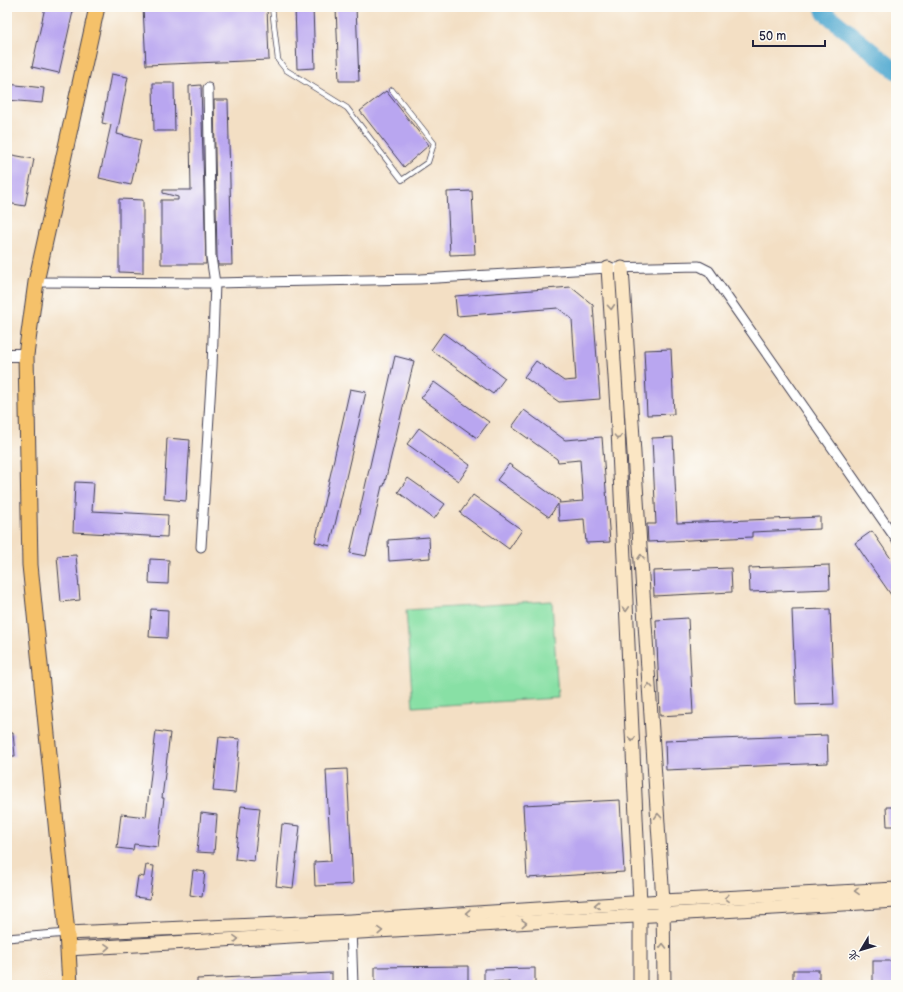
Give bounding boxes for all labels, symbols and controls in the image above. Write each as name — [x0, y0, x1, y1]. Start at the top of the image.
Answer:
scale bar — [753, 22, 825, 48]
text: 50 m — [759, 29, 786, 44]
one-way arrow — [606, 304, 615, 310]
one-way arrow — [614, 434, 623, 440]
one-way arrow — [636, 554, 645, 560]
one-way arrow — [622, 606, 631, 612]
one-way arrow — [645, 683, 654, 689]
one-way arrow — [628, 736, 637, 742]
one-way arrow — [653, 813, 662, 819]
one-way arrow — [854, 887, 860, 895]
one-way arrow — [724, 893, 730, 902]
one-way arrow — [594, 901, 600, 910]
one-way arrow — [465, 909, 471, 918]
one-way arrow — [521, 918, 527, 927]
one-way arrow — [377, 926, 383, 935]
north arrow — [841, 930, 881, 970]
one-way arrow — [233, 935, 239, 944]
one-way arrow — [104, 942, 110, 951]
one-way arrow — [659, 943, 667, 949]
text: 北 — [845, 948, 862, 964]

